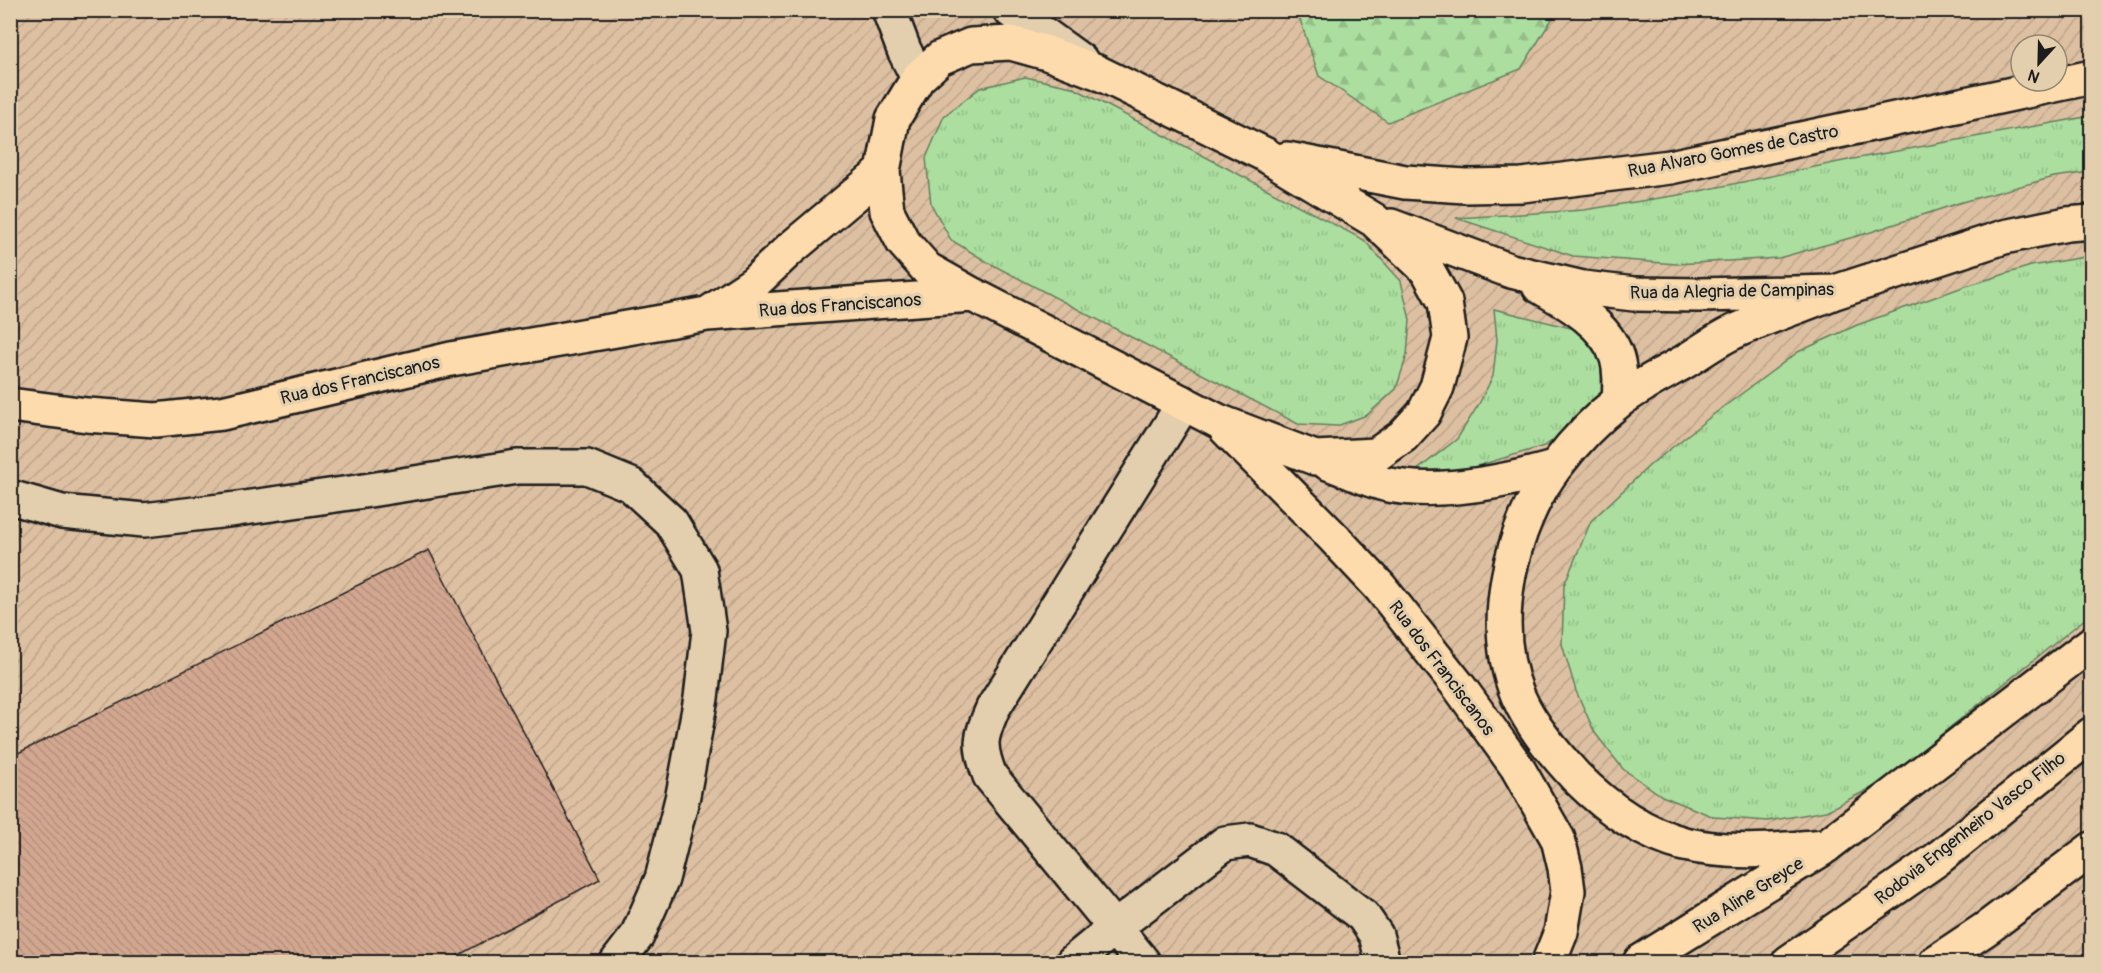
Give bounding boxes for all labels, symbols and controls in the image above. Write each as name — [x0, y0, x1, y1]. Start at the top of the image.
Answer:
north arrow — [2009, 33, 2069, 93]
text: N — [2025, 65, 2043, 87]
street label: Rua Alvaro Gomes de Castro — [1626, 120, 1841, 183]
street label: Rua da Alegria de Campinas — [1630, 278, 1834, 305]
street label: Rua dos Franciscanos — [758, 288, 922, 323]
street label: Rua dos Franciscanos — [278, 351, 442, 410]
street label: Rua dos Franciscanos — [1383, 596, 1500, 740]
street label: Rodovia Engenheiro Vasco Filho — [1870, 747, 2070, 910]
street label: Rua Aline Greyce — [1689, 852, 1808, 939]

